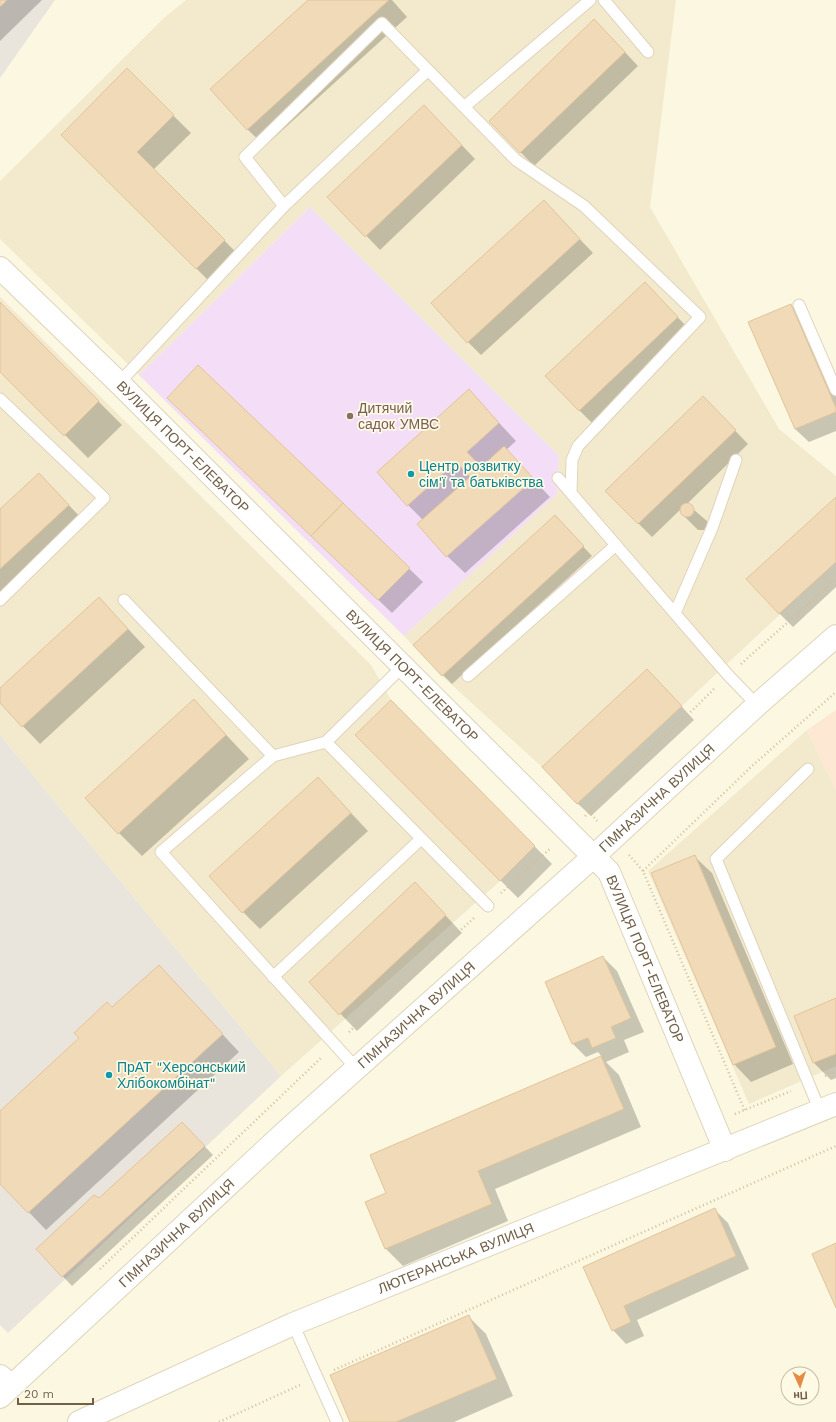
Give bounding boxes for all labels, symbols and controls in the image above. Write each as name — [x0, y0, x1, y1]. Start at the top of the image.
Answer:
street label: ВУЛИЦЯ ПОРТ-ЕЛЕВАТОР — [114, 378, 253, 516]
place label: Дитячий садок УМВС — [358, 400, 439, 432]
marker: Дитячий садок УМВС — [345, 411, 355, 421]
place label: Центр розвитку сім'ї та батьківства — [419, 458, 544, 490]
marker: Центр розвитку сім'ї та батьківства — [406, 469, 416, 479]
street label: ВУЛИЦЯ ПОРТ-ЕЛЕВАТОР — [343, 606, 482, 745]
street label: ГІМНАЗИЧНА ВУЛИЦЯ — [596, 740, 718, 855]
street label: ВУЛИЦЯ ПОРТ-ЕЛЕВАТОР — [603, 873, 687, 1045]
street label: ГІМНАЗИЧНА ВУЛИЦЯ — [354, 958, 478, 1071]
place label: ПрАТ "Херсонський Хлібокомбінат" — [117, 1059, 246, 1091]
marker: ПрАТ "Херсонський Хлібокомбінат" — [104, 1070, 114, 1080]
street label: ГІМНАЗИЧНА ВУЛИЦЯ — [116, 1175, 237, 1290]
street label: ЛЮТЕРАНСЬКА ВУЛИЦЯ — [375, 1219, 536, 1297]
north arrow — [780, 1366, 820, 1406]
scale bar — [18, 1380, 93, 1406]
text: 20 m — [24, 1387, 54, 1401]
text: Пн — [793, 1389, 808, 1402]

